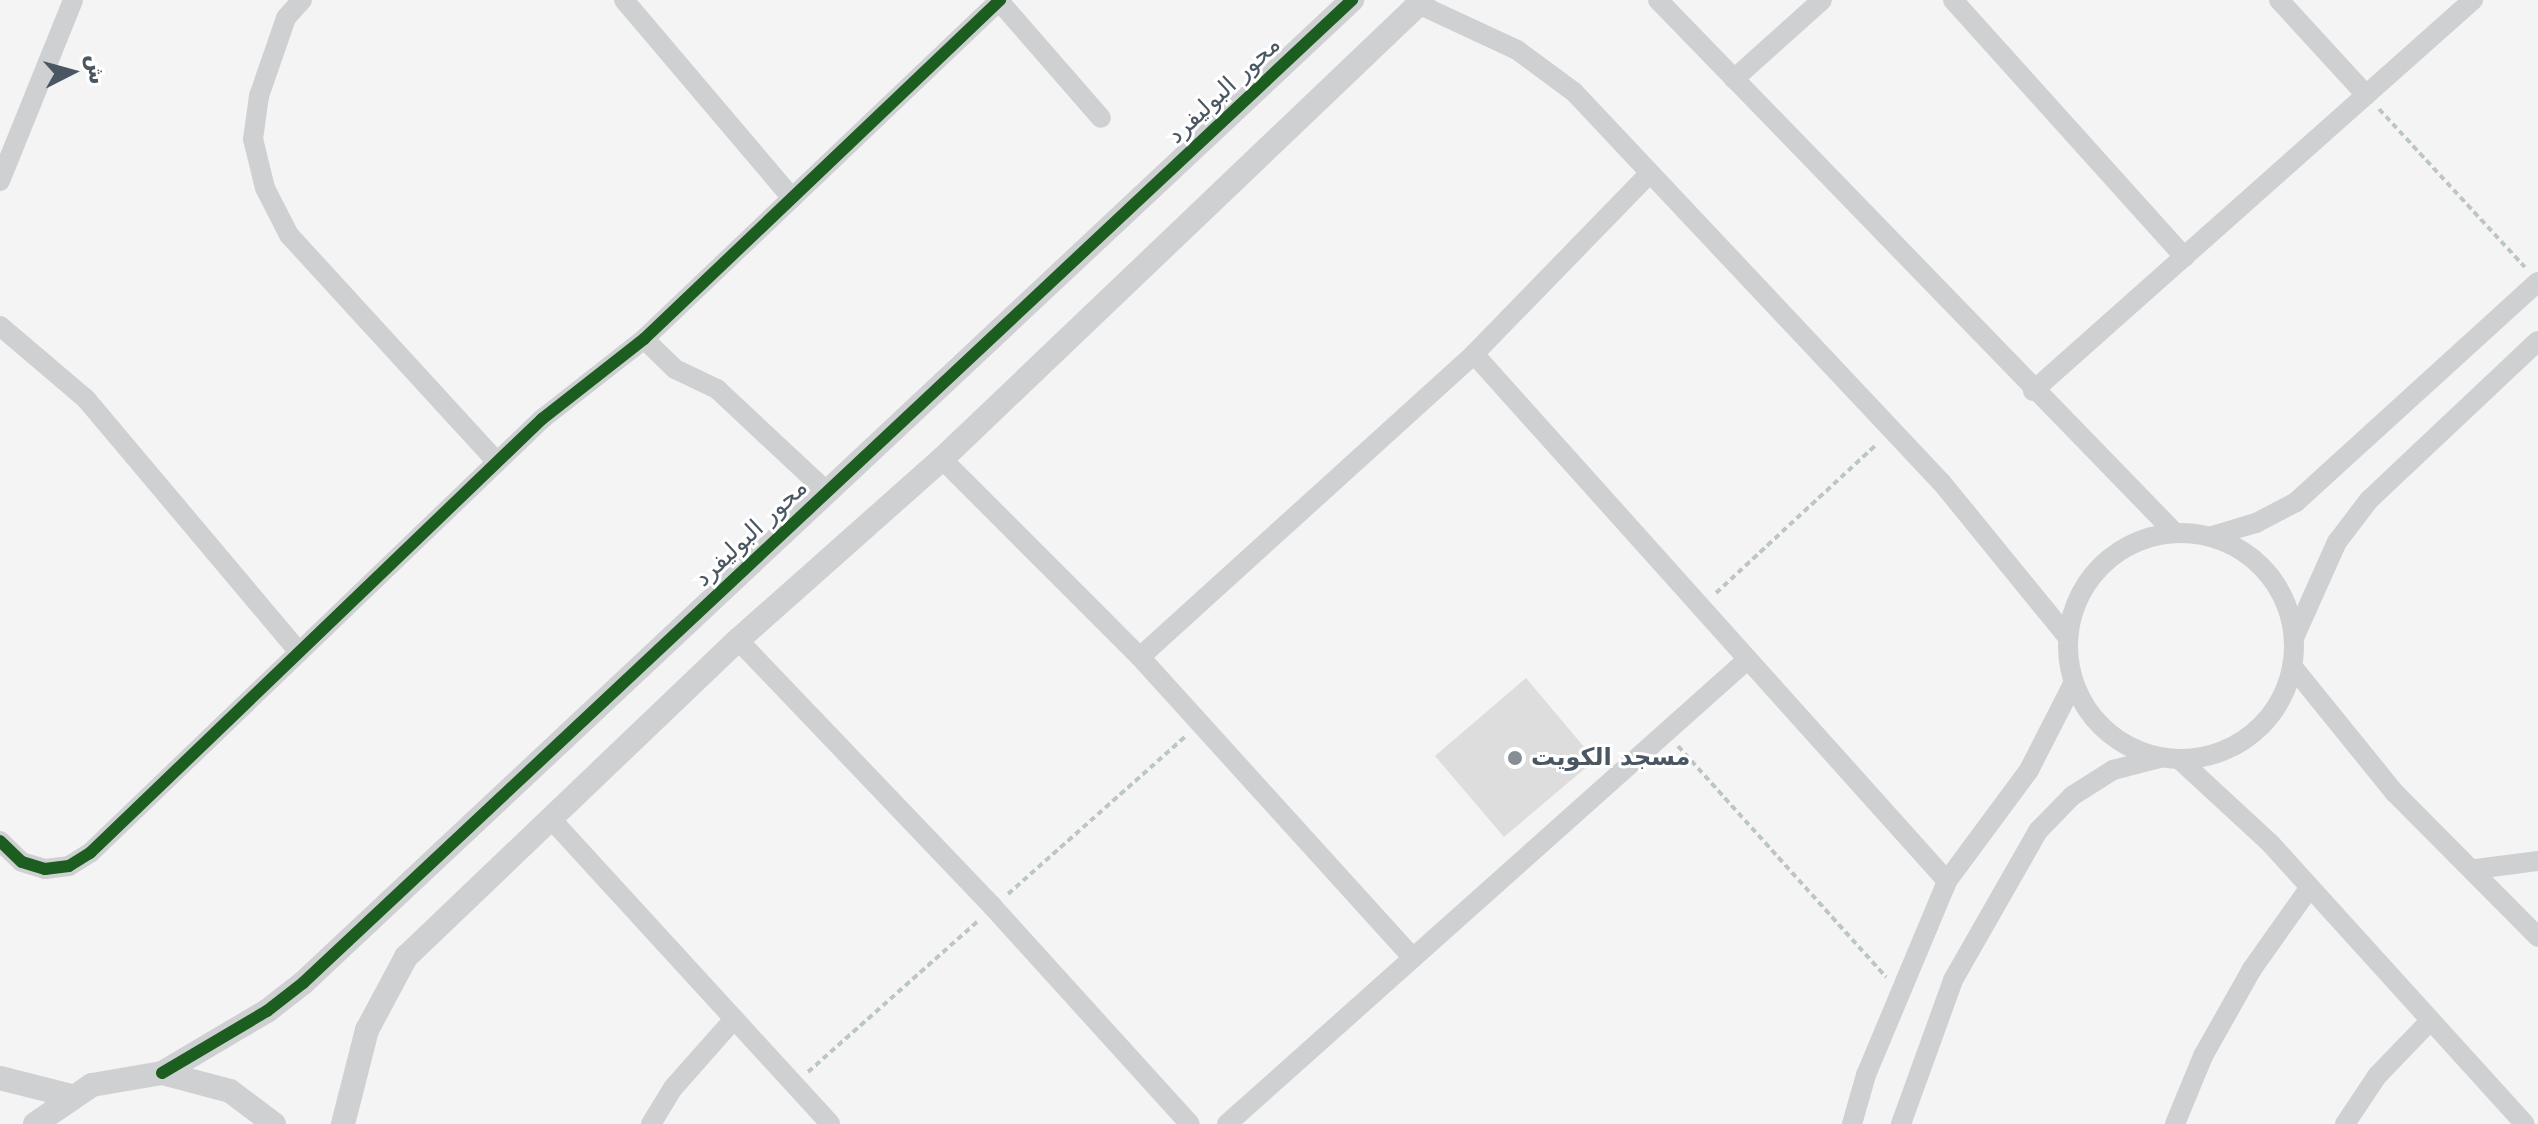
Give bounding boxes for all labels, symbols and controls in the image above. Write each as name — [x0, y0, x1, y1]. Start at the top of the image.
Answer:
street label: محور البوليفرد — [1161, 30, 1287, 150]
north arrow — [32, 32, 112, 112]
text: ش — [82, 53, 110, 86]
street label: محور البوليفرد — [688, 473, 814, 593]
place label: مسجد الكويت — [1531, 744, 1690, 772]
marker: مسجد الكويت — [1506, 749, 1524, 767]

